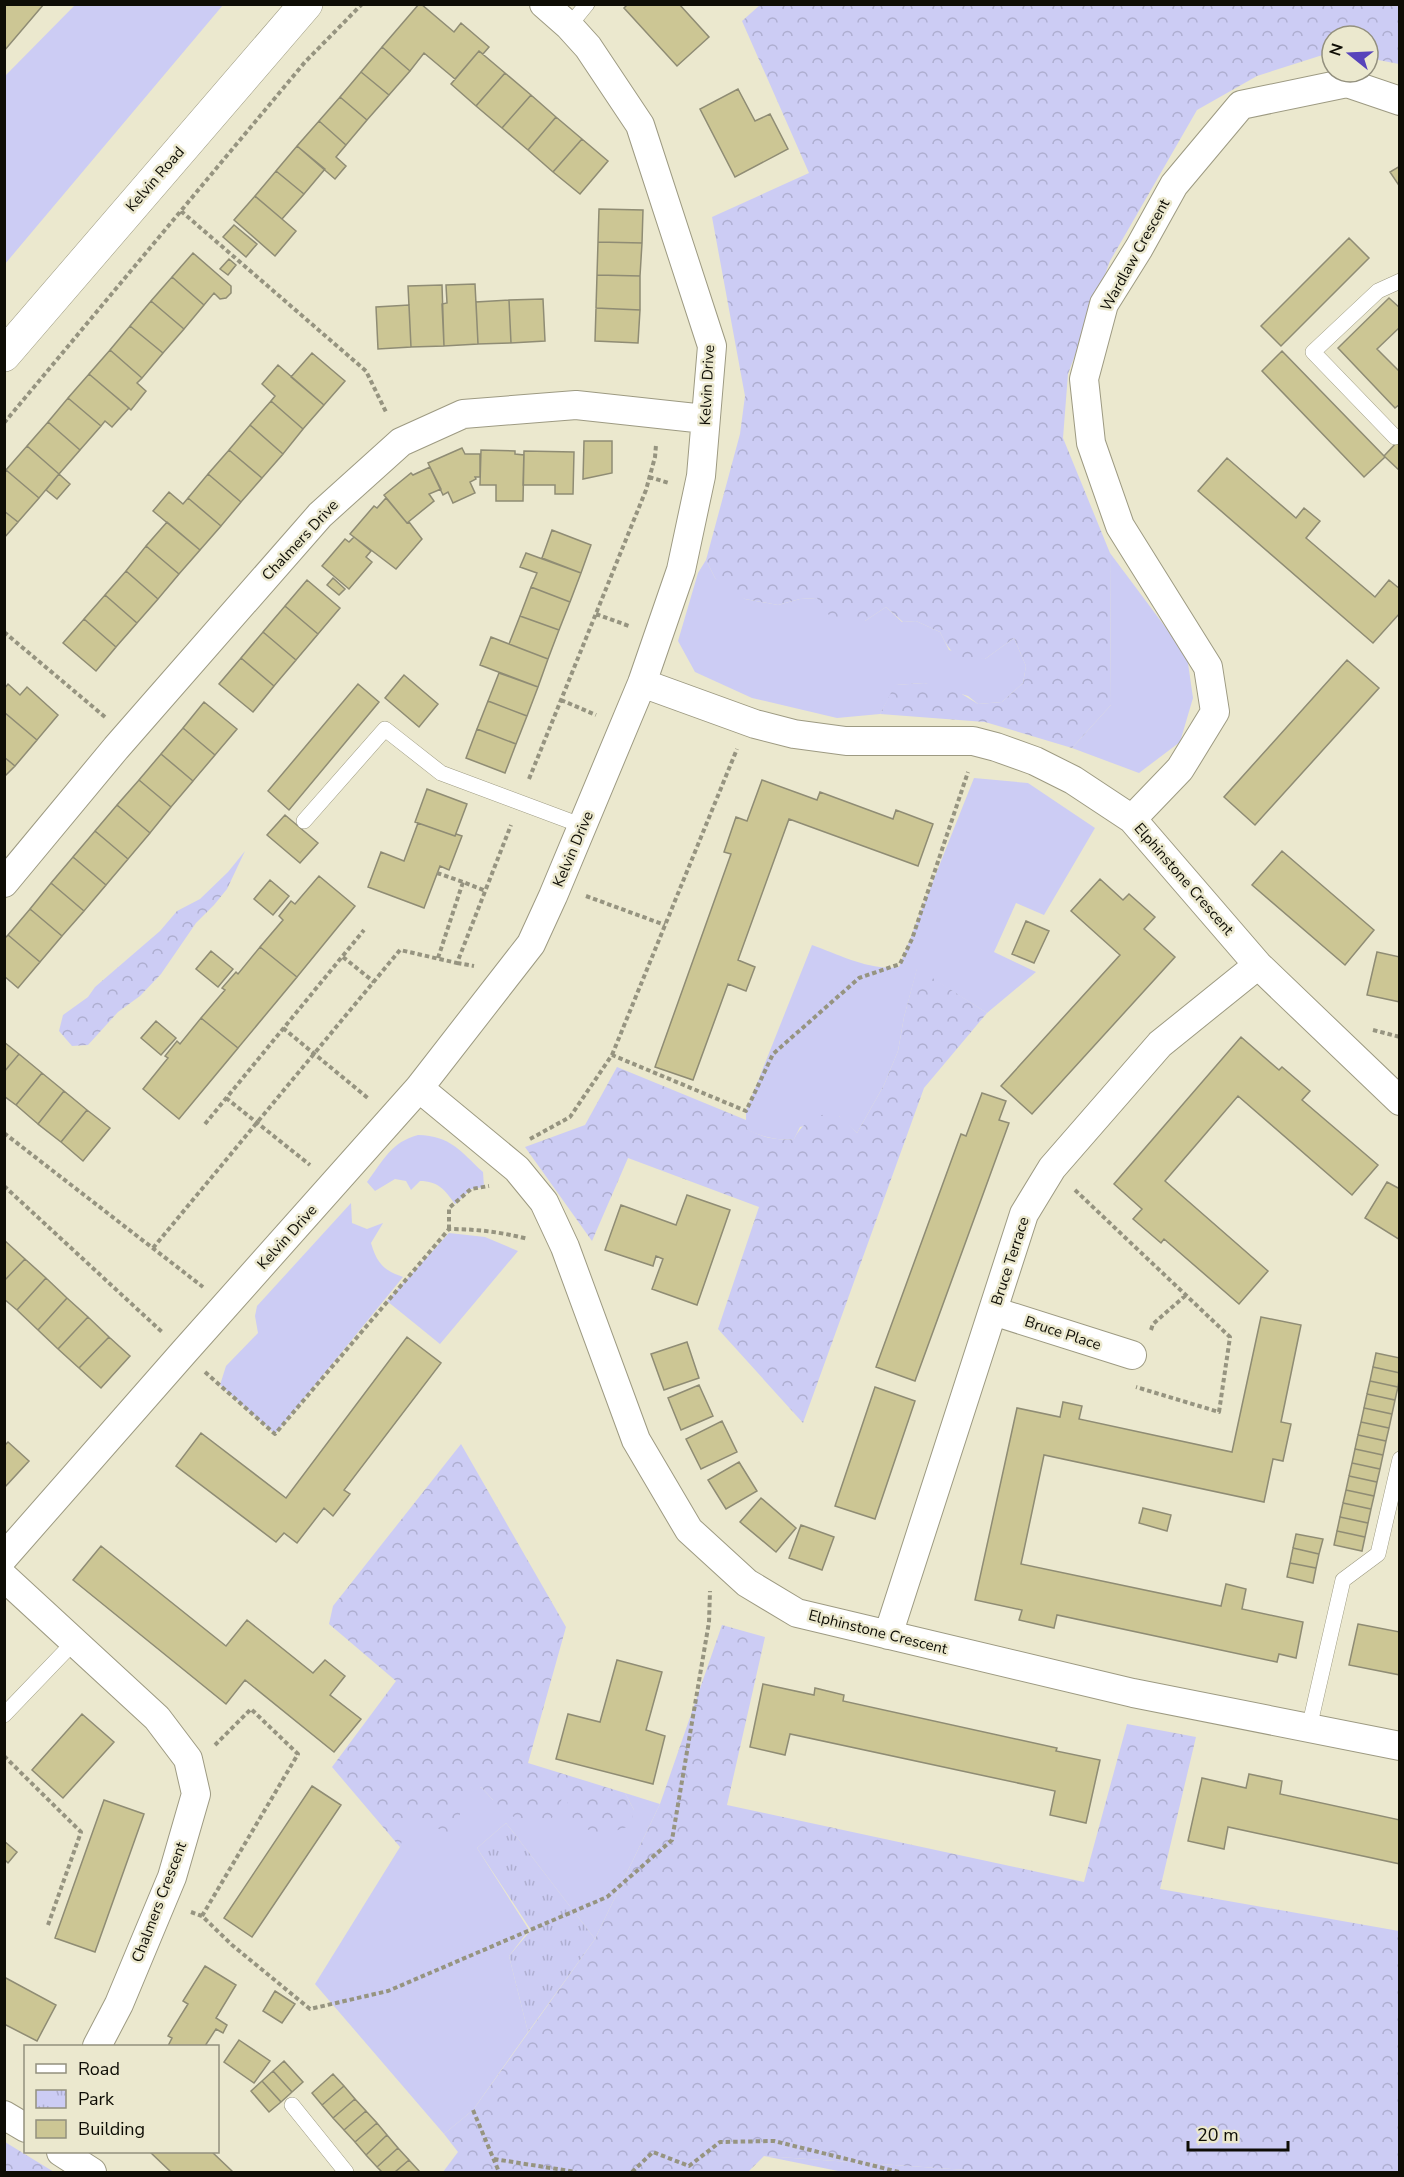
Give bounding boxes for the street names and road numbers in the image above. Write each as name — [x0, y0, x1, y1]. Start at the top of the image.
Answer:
street label: Kelvin Road — [121, 142, 189, 216]
street label: Wardlaw Crescent — [1096, 195, 1175, 315]
street label: Kelvin Drive — [695, 344, 719, 426]
street label: Chalmers Drive — [257, 495, 343, 585]
street label: Kelvin Drive — [548, 808, 598, 890]
street label: Elphinstone Crescent — [1130, 819, 1239, 940]
street label: Kelvin Drive — [253, 1200, 321, 1274]
street label: Bruce Terrace — [986, 1214, 1034, 1308]
street label: Bruce Place — [1022, 1311, 1104, 1355]
street label: Elphinstone Crescent — [806, 1605, 950, 1659]
street label: Chalmers Crescent — [127, 1838, 191, 1965]

